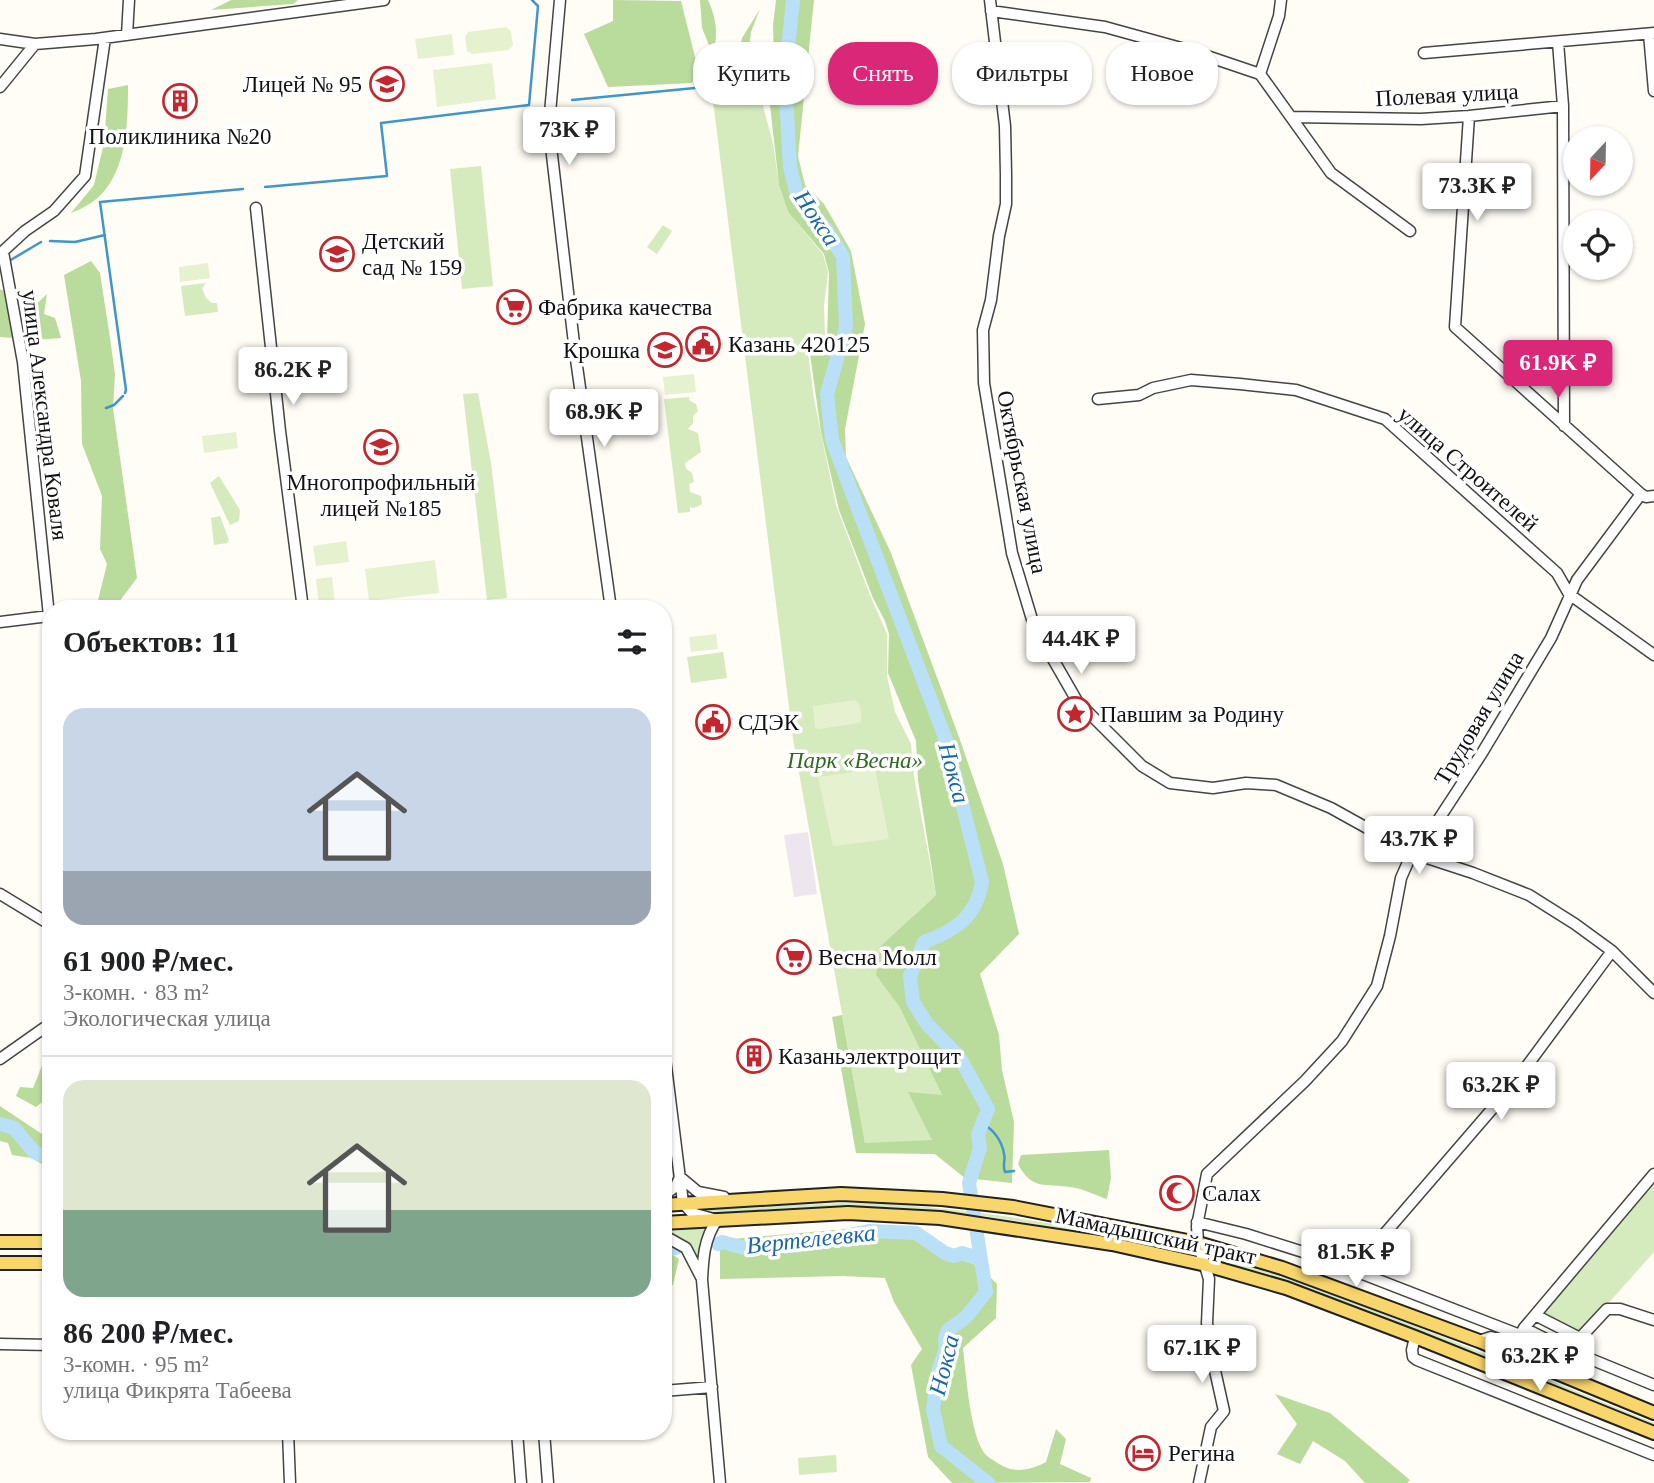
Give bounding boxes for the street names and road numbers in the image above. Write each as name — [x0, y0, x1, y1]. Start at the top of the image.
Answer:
street label: Полевая улица — [1375, 79, 1519, 111]
street label: улица Александра Коваля — [17, 288, 73, 542]
street label: Октябрьская улица — [992, 388, 1052, 576]
street label: улица Строителей — [1393, 401, 1543, 537]
street label: Трудовая улица — [1429, 647, 1529, 789]
street label: Мамадышский тракт — [1053, 1202, 1259, 1270]

